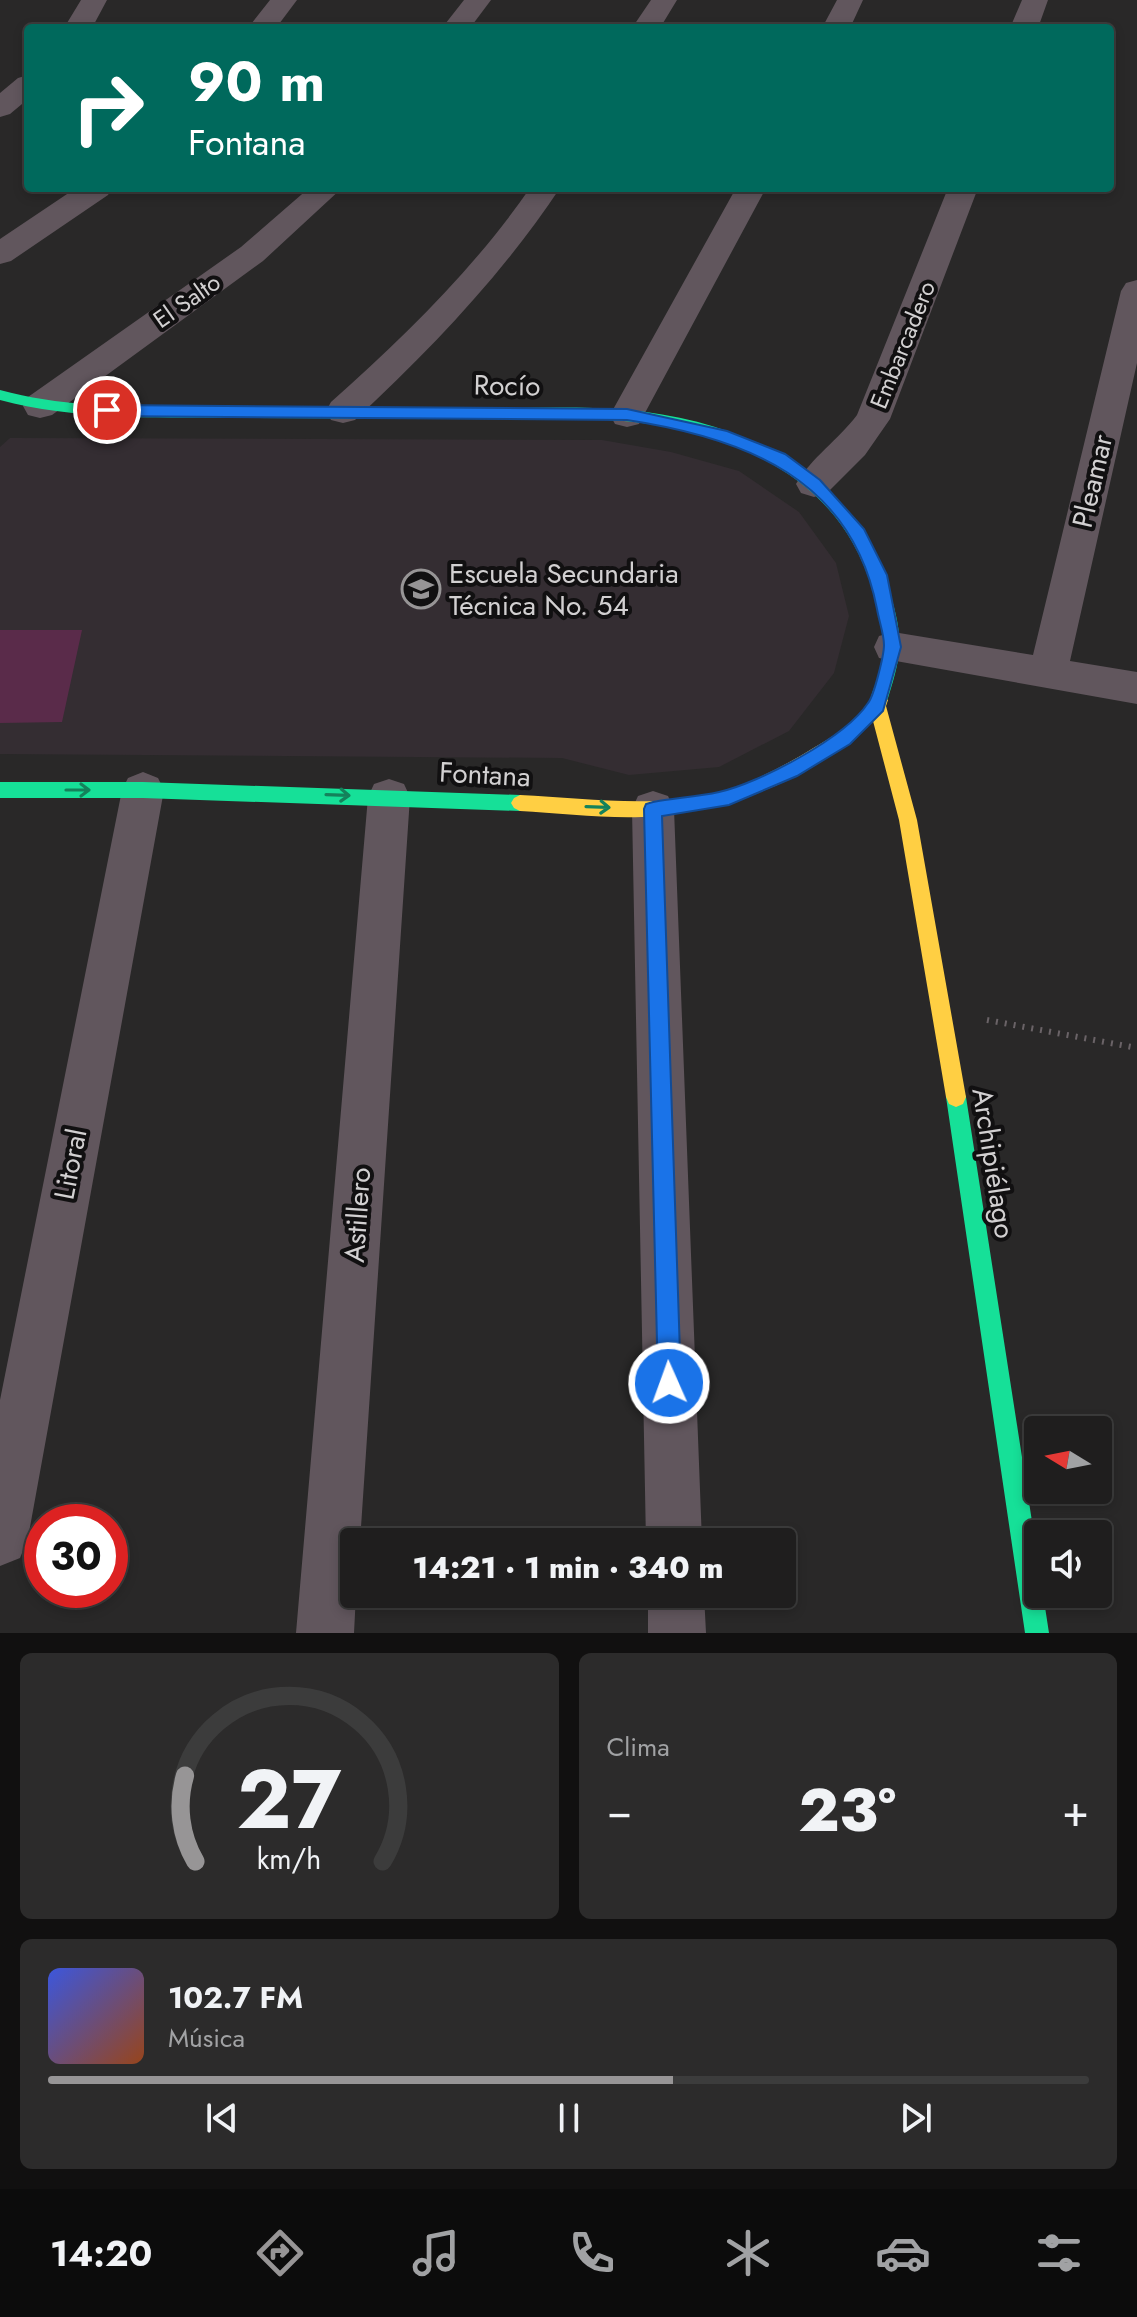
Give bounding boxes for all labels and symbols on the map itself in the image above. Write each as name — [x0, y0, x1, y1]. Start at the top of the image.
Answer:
street label: El Salto — [146, 265, 227, 336]
street label: Embarcadero — [861, 276, 944, 414]
street label: Rocío — [473, 364, 541, 407]
pin — [73, 376, 141, 444]
street label: Pleamar — [1062, 430, 1123, 532]
place label: Escuela Secundaria Técnica No. 54 — [449, 553, 679, 626]
school or university icon: Escuela Secundaria Técnica No. 54 — [400, 568, 442, 610]
street label: Fontana — [438, 752, 532, 797]
one-way arrow — [64, 782, 91, 798]
one-way arrow — [324, 788, 351, 803]
one-way arrow — [584, 800, 611, 815]
street label: Archipiélago — [961, 1085, 1026, 1241]
street label: Litoral — [44, 1125, 97, 1203]
street label: Astillero — [334, 1166, 381, 1264]
position arrow — [627, 1341, 711, 1425]
north arrow — [1024, 1416, 1112, 1504]
speed limit sign: 30 — [24, 1504, 128, 1608]

